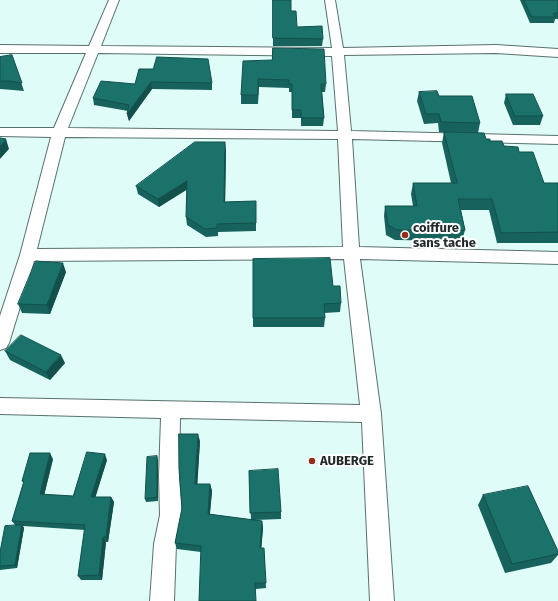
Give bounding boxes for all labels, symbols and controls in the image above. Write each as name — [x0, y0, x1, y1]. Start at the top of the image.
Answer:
place label: coiffure sans tache — [413, 220, 476, 251]
marker: coiffure sans tache — [400, 230, 410, 240]
place label: AUBERGE — [320, 453, 374, 469]
marker: AUBERGE — [307, 456, 317, 466]

